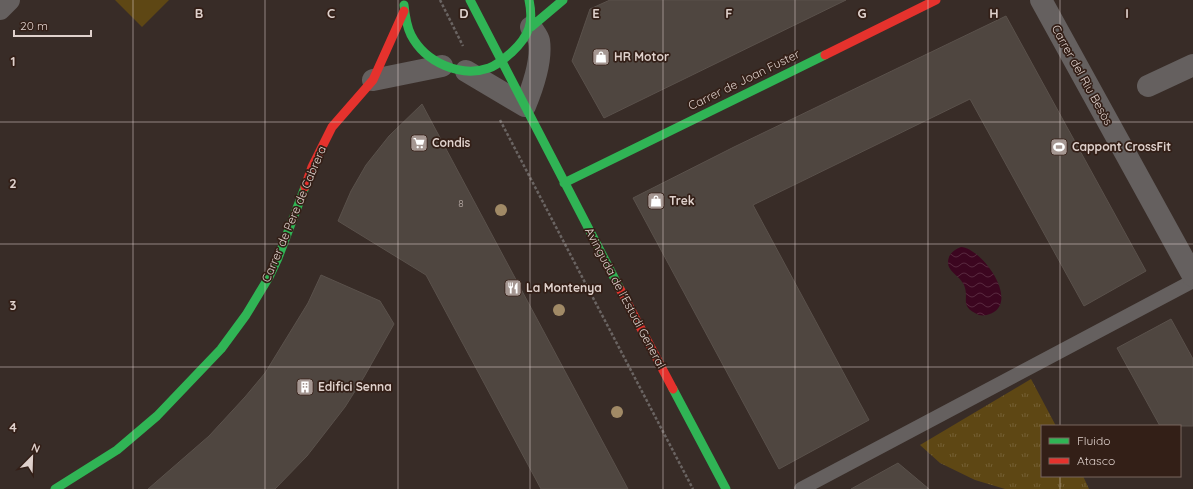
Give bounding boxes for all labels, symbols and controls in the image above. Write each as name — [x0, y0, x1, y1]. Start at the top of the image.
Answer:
text: B — [195, 5, 203, 21]
text: C — [327, 5, 335, 21]
text: D — [459, 5, 469, 21]
text: E — [592, 5, 600, 21]
text: F — [725, 5, 733, 21]
text: G — [857, 5, 867, 21]
text: H — [989, 5, 999, 21]
text: I — [1125, 5, 1129, 21]
scale bar — [14, 12, 91, 38]
text: 20 m — [20, 18, 48, 33]
street label: Carrer del Riu Besòs — [1049, 22, 1116, 128]
street label: Carrer de Joan Fuster — [686, 46, 802, 113]
shop icon: HR Motor — [591, 47, 611, 67]
place label: HR Motor — [614, 49, 669, 64]
text: 1 — [10, 53, 16, 69]
supermarket icon: Condis — [409, 133, 429, 153]
place label: Condis — [432, 135, 471, 150]
sports icon: Cappont CrossFit — [1049, 137, 1069, 157]
place label: Cappont CrossFit — [1072, 139, 1171, 154]
street label: Carrer de Pere de Cabrera — [258, 143, 329, 284]
text: 2 — [9, 175, 17, 191]
shop icon: Trek — [646, 191, 666, 211]
place label: Trek — [669, 193, 695, 208]
house number: 8 — [458, 197, 464, 210]
street label: Avinguda de l'Estudi General — [582, 225, 669, 371]
restaurant icon: La Montenya — [503, 278, 523, 298]
place label: La Montenya — [526, 280, 602, 295]
text: 3 — [10, 297, 17, 313]
building icon: Edifici Senna — [295, 377, 315, 397]
place label: Edifici Senna — [318, 379, 392, 394]
text: 4 — [9, 419, 17, 435]
legend — [1041, 425, 1181, 477]
text: Fluido — [1077, 433, 1110, 448]
north arrow — [12, 437, 52, 477]
text: N — [29, 440, 42, 456]
text: Atasco — [1077, 453, 1115, 468]

